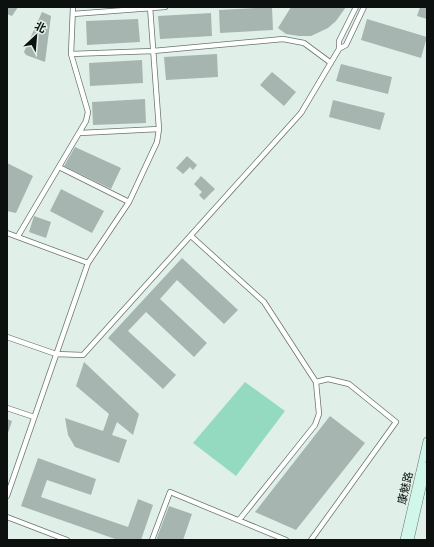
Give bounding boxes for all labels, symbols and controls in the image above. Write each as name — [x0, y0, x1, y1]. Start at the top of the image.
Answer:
north arrow — [16, 16, 56, 56]
text: 北 — [32, 17, 49, 36]
street label: 康魅路 — [393, 470, 416, 506]

